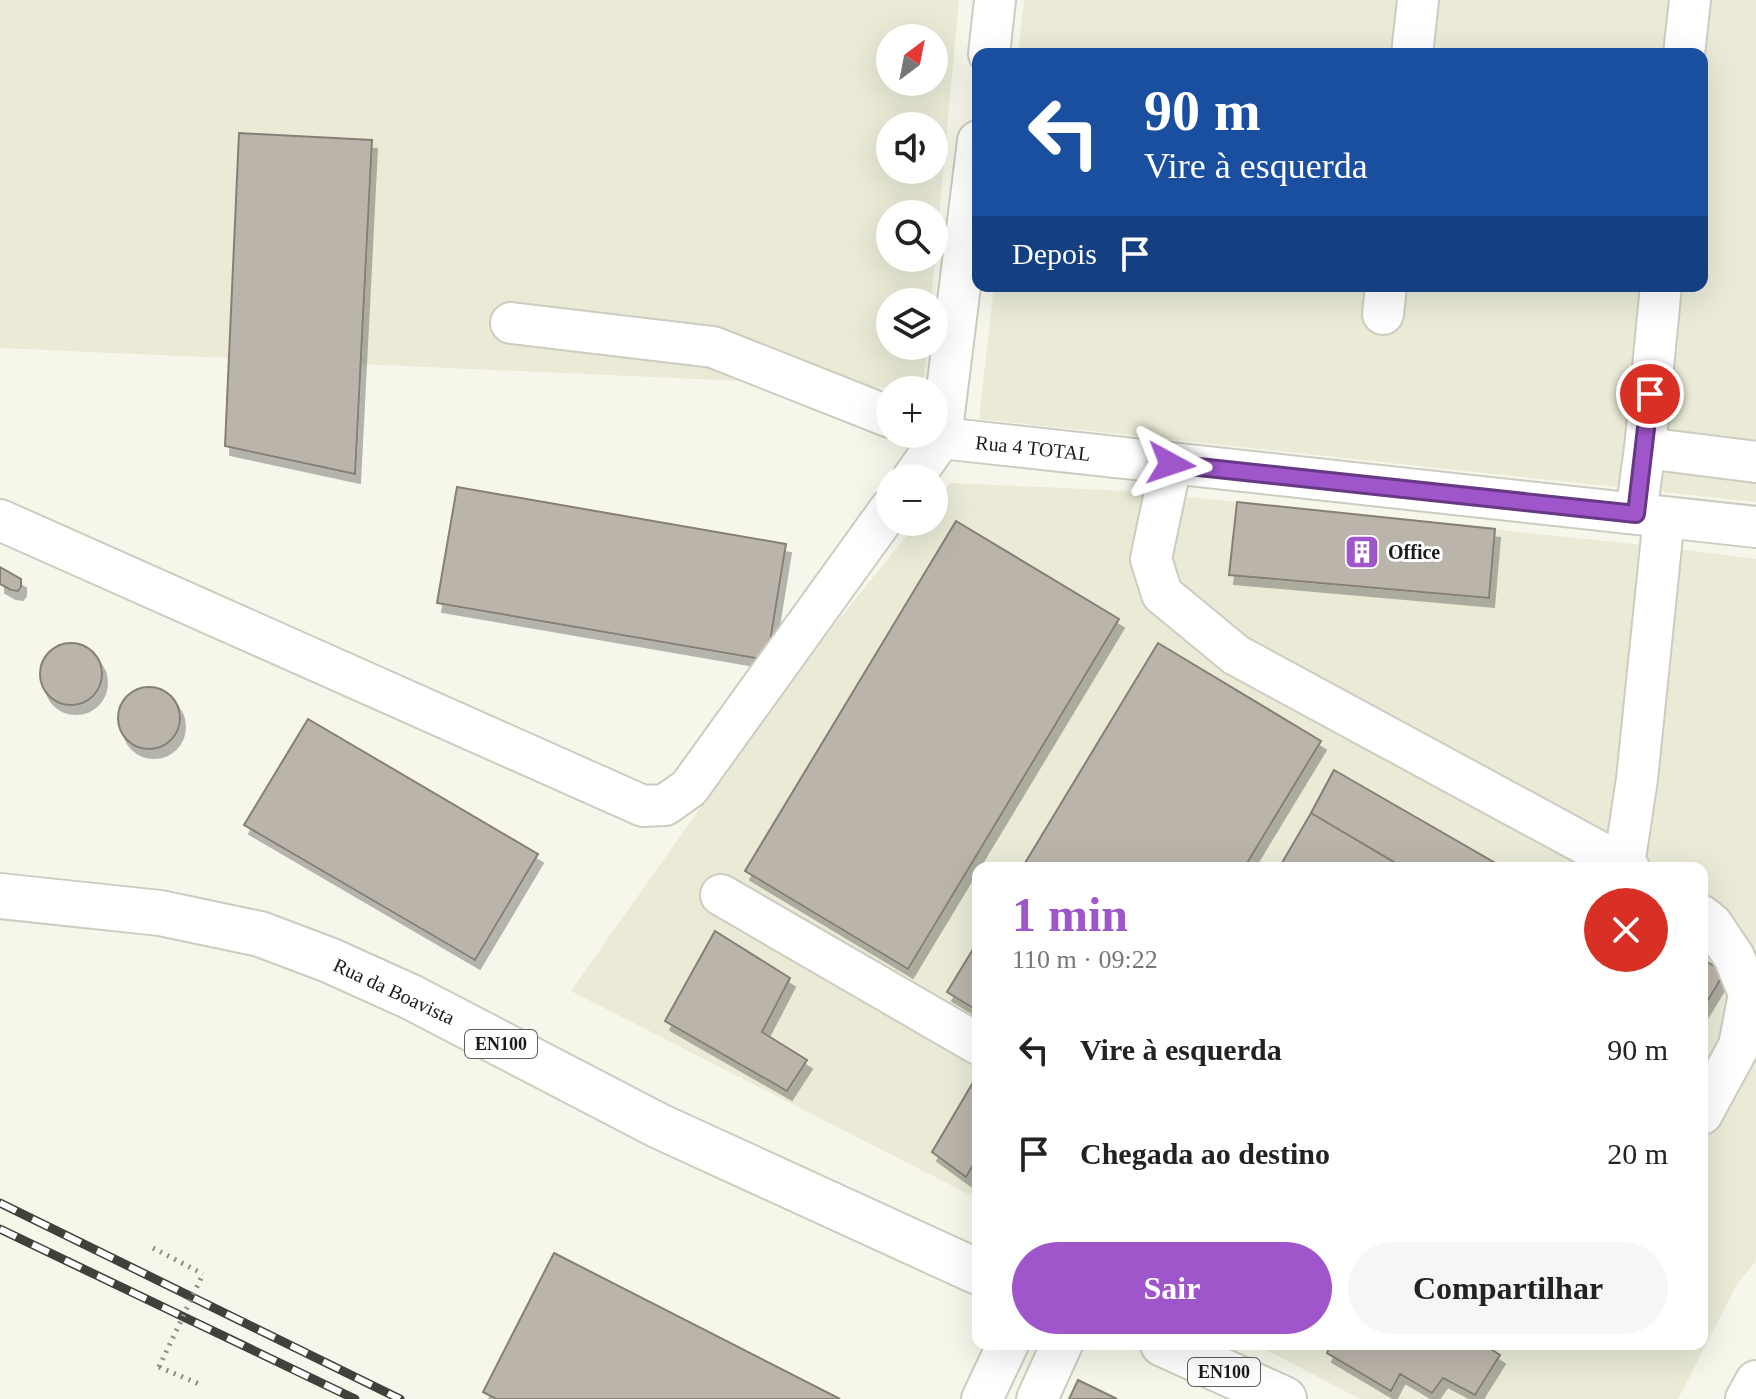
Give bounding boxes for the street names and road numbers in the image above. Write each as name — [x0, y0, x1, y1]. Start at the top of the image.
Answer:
street label: Rua 4 TOTAL — [974, 431, 1092, 465]
street label: Rua da Boavista — [330, 953, 458, 1029]
road number: EN100 — [465, 1030, 537, 1058]
road number: EN100 — [1188, 1358, 1260, 1386]

